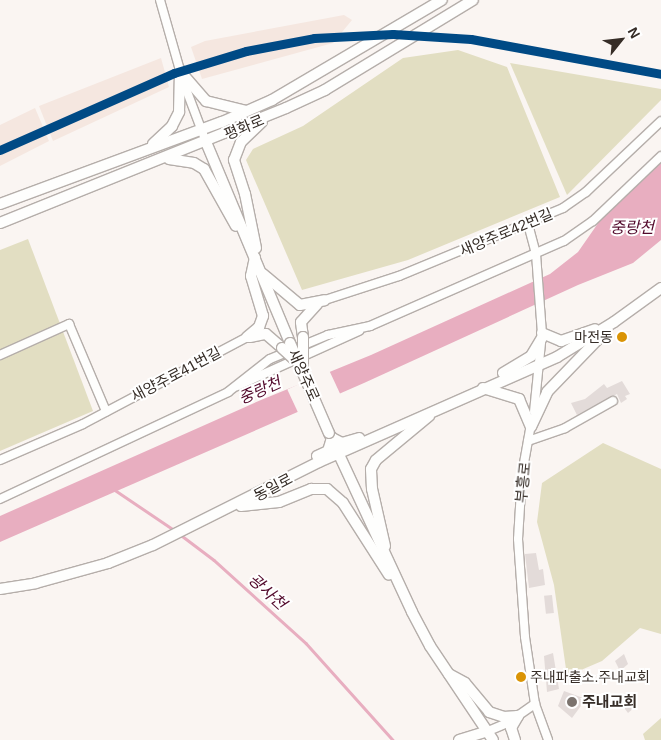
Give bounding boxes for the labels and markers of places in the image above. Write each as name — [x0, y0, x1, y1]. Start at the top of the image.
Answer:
place label: 마전동 — [574, 329, 613, 345]
marker: 마전동 — [617, 332, 627, 342]
place label: 주내파출소.주내교회 — [530, 669, 650, 685]
marker: 주내파출소.주내교회 — [516, 672, 526, 682]
place label: 주내교회 — [582, 693, 637, 711]
marker: 주내교회 — [566, 696, 578, 708]

